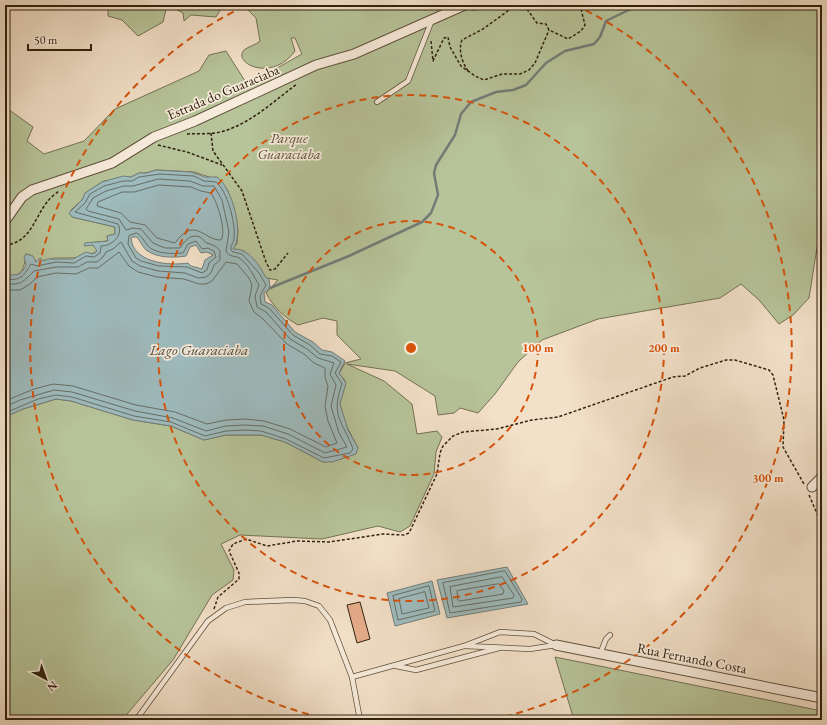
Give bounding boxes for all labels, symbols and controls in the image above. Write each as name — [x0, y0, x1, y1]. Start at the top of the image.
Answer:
scale bar — [28, 26, 91, 52]
text: 50 m — [34, 32, 58, 48]
street label: Estrada do Guaraciaba — [164, 60, 282, 124]
park label: Parque Guaraciaba — [257, 129, 321, 163]
water label: Lago Guaraciaba — [149, 340, 248, 359]
text: 100 m — [522, 340, 554, 356]
text: 200 m — [648, 340, 680, 356]
centre of rings — [404, 341, 418, 355]
text: 300 m — [752, 470, 784, 486]
street label: Rua Fernando Costa — [636, 639, 749, 678]
north arrow — [26, 659, 66, 699]
text: N — [45, 678, 61, 695]

